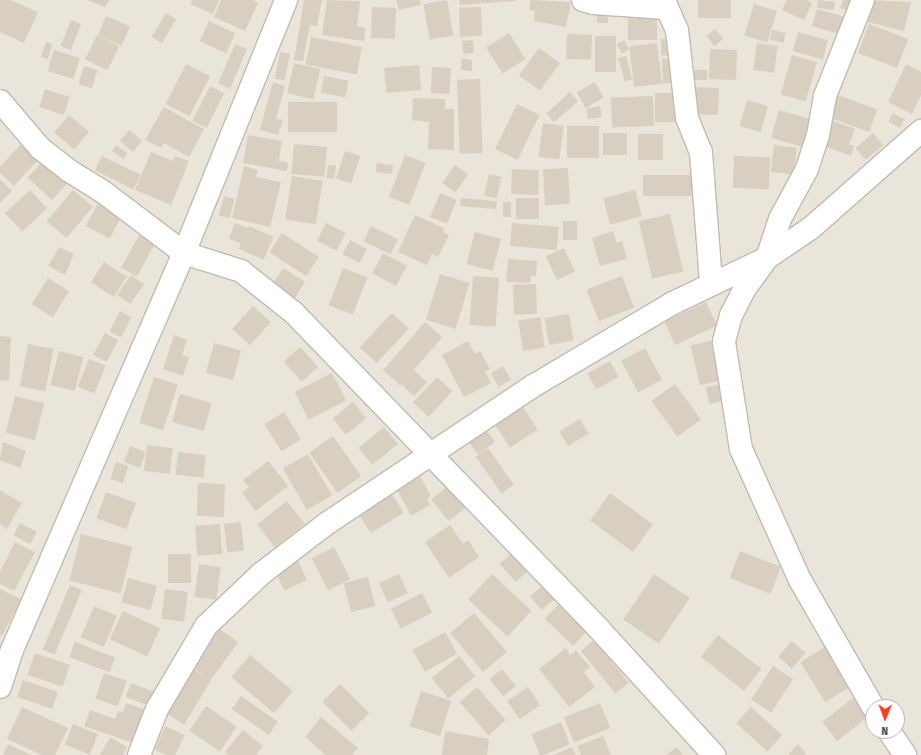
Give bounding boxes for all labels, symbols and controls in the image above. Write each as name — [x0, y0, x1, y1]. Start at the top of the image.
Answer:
north arrow — [865, 699, 905, 739]
text: N — [881, 724, 888, 737]

